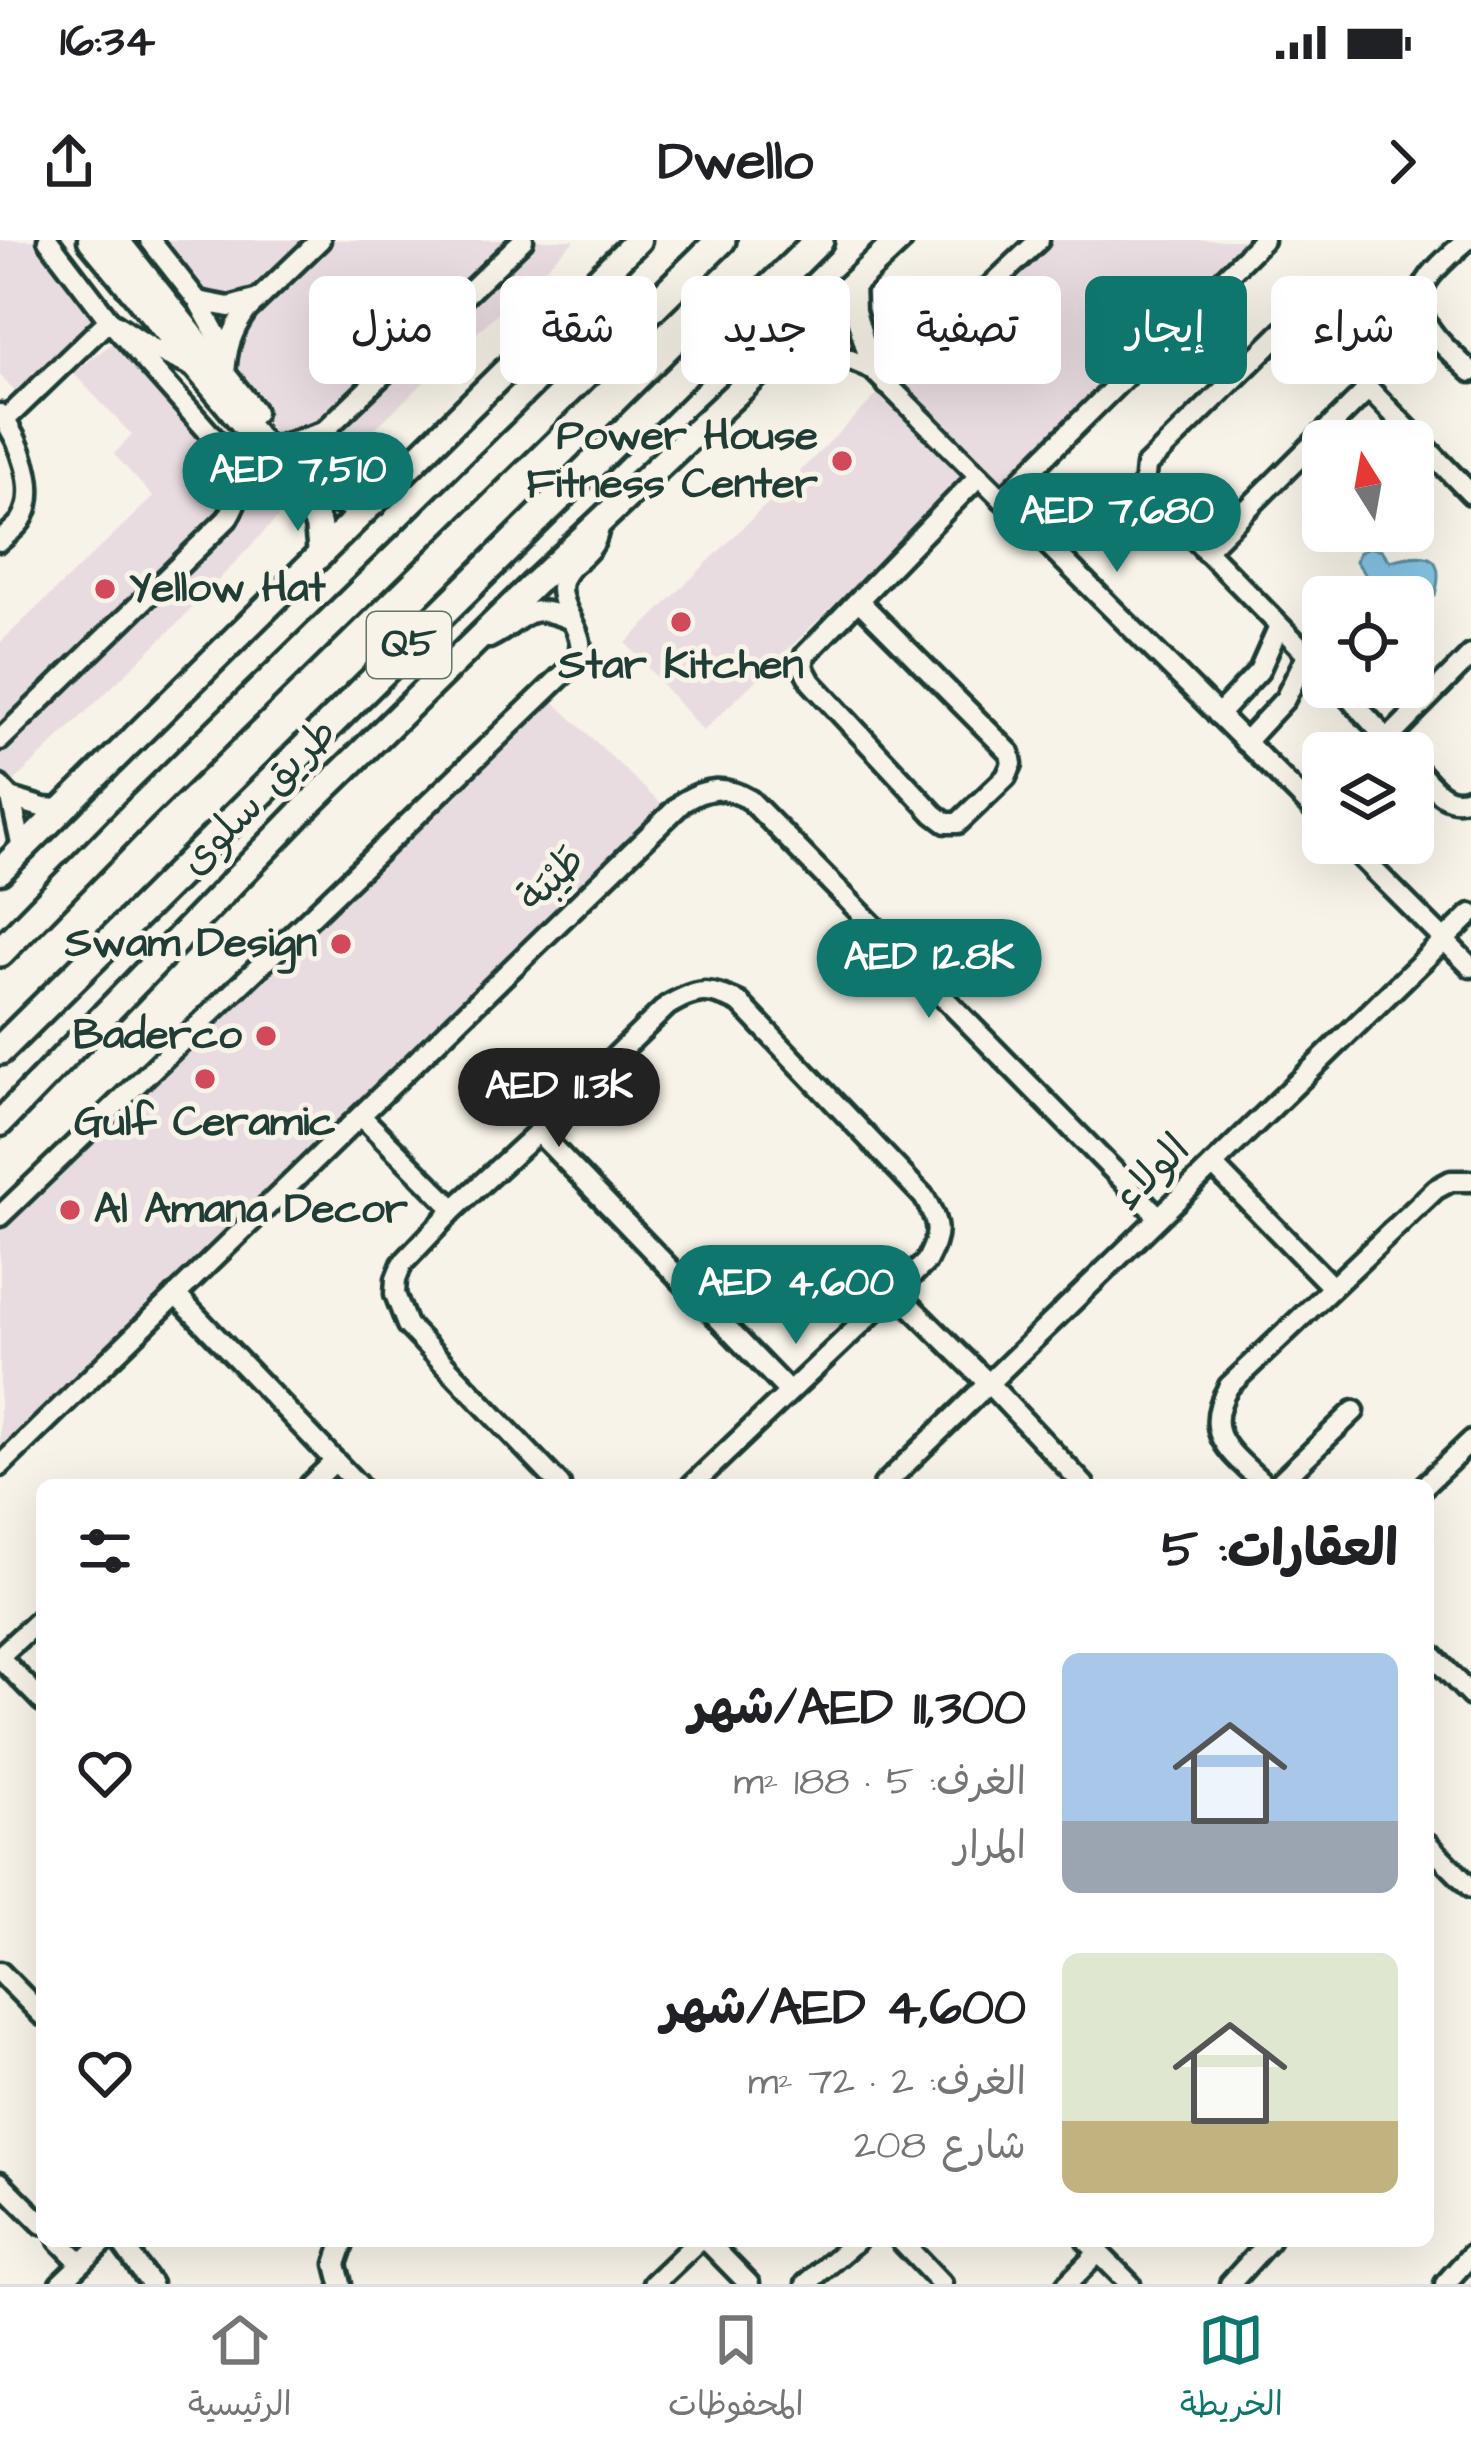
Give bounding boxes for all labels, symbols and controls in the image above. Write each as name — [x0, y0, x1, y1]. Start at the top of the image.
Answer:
text: 16:34 — [60, 11, 155, 73]
text: Dwello — [658, 125, 813, 200]
icon: share — [36, 129, 102, 195]
icon: forward — [1369, 129, 1435, 195]
chip: منزل — [309, 276, 476, 384]
chip: شقة — [500, 276, 657, 384]
chip: جديد — [681, 276, 850, 384]
chip: تصفية — [874, 276, 1061, 384]
chip: إيجار — [1085, 276, 1247, 384]
chip: شراء — [1271, 276, 1437, 384]
place label: Power House Fitness Center — [527, 408, 819, 514]
north arrow — [1302, 420, 1434, 552]
map controls — [1302, 420, 1434, 864]
pin: AED 7,510 — [161, 432, 435, 534]
text: AED 7,510 — [209, 444, 387, 498]
marker: Power House Fitness Center — [829, 448, 855, 474]
pin: AED 7,680 — [980, 473, 1254, 575]
text: AED 7,680 — [1020, 485, 1214, 539]
place label: Yellow Hat — [129, 560, 327, 618]
marker: Yellow Hat — [92, 576, 118, 602]
button: locate — [1302, 576, 1434, 708]
marker: Star Kitchen — [668, 609, 694, 635]
road number: Q5 — [367, 612, 451, 678]
place label: Star Kitchen — [557, 637, 804, 695]
street label: طريق سلوى — [167, 705, 351, 889]
button: layers — [1302, 732, 1434, 864]
street label: طَيْبَة — [505, 832, 599, 926]
place label: Swam Design — [64, 915, 317, 974]
pin: AED 12.8K — [792, 919, 1066, 1021]
marker: Swam Design — [328, 931, 354, 957]
text: AED 12.8K — [844, 931, 1014, 985]
place label: Baderco — [73, 1007, 242, 1065]
marker: Baderco — [253, 1023, 279, 1049]
pin: AED 11.3K — [422, 1048, 696, 1150]
text: AED 11.3K — [485, 1060, 633, 1114]
marker: Gulf Ceramic — [192, 1066, 218, 1092]
place label: Gulf Ceramic — [74, 1094, 336, 1152]
street label: الولاء — [1100, 1122, 1204, 1224]
place label: Al Amana Decor — [94, 1181, 409, 1239]
marker: Al Amana Decor — [57, 1197, 83, 1223]
pin: AED 4,600 — [659, 1245, 933, 1347]
text: AED 4,600 — [698, 1257, 894, 1311]
text: العقارات: 5 — [1162, 1515, 1398, 1586]
icon: filters — [72, 1518, 138, 1584]
text: AED 11,300/شهر — [689, 1673, 1026, 1744]
icon: home — [1158, 1701, 1302, 1845]
icon: heart — [72, 1740, 138, 1806]
text: الغرف: 5 · 188 m² — [733, 1756, 1026, 1810]
text: المرار — [954, 1820, 1026, 1874]
text: AED 4,600/شهر — [662, 1973, 1026, 2044]
icon: home — [1158, 2001, 1302, 2145]
icon: heart — [72, 2040, 138, 2106]
text: الغرف: 2 · 72 m² — [748, 2056, 1026, 2110]
text: شارع 208 — [854, 2120, 1026, 2174]
tab: الرئيسية — [188, 2307, 292, 2433]
tab: المحفوظات — [668, 2307, 804, 2433]
tab: الخريطة — [1180, 2307, 1283, 2433]

